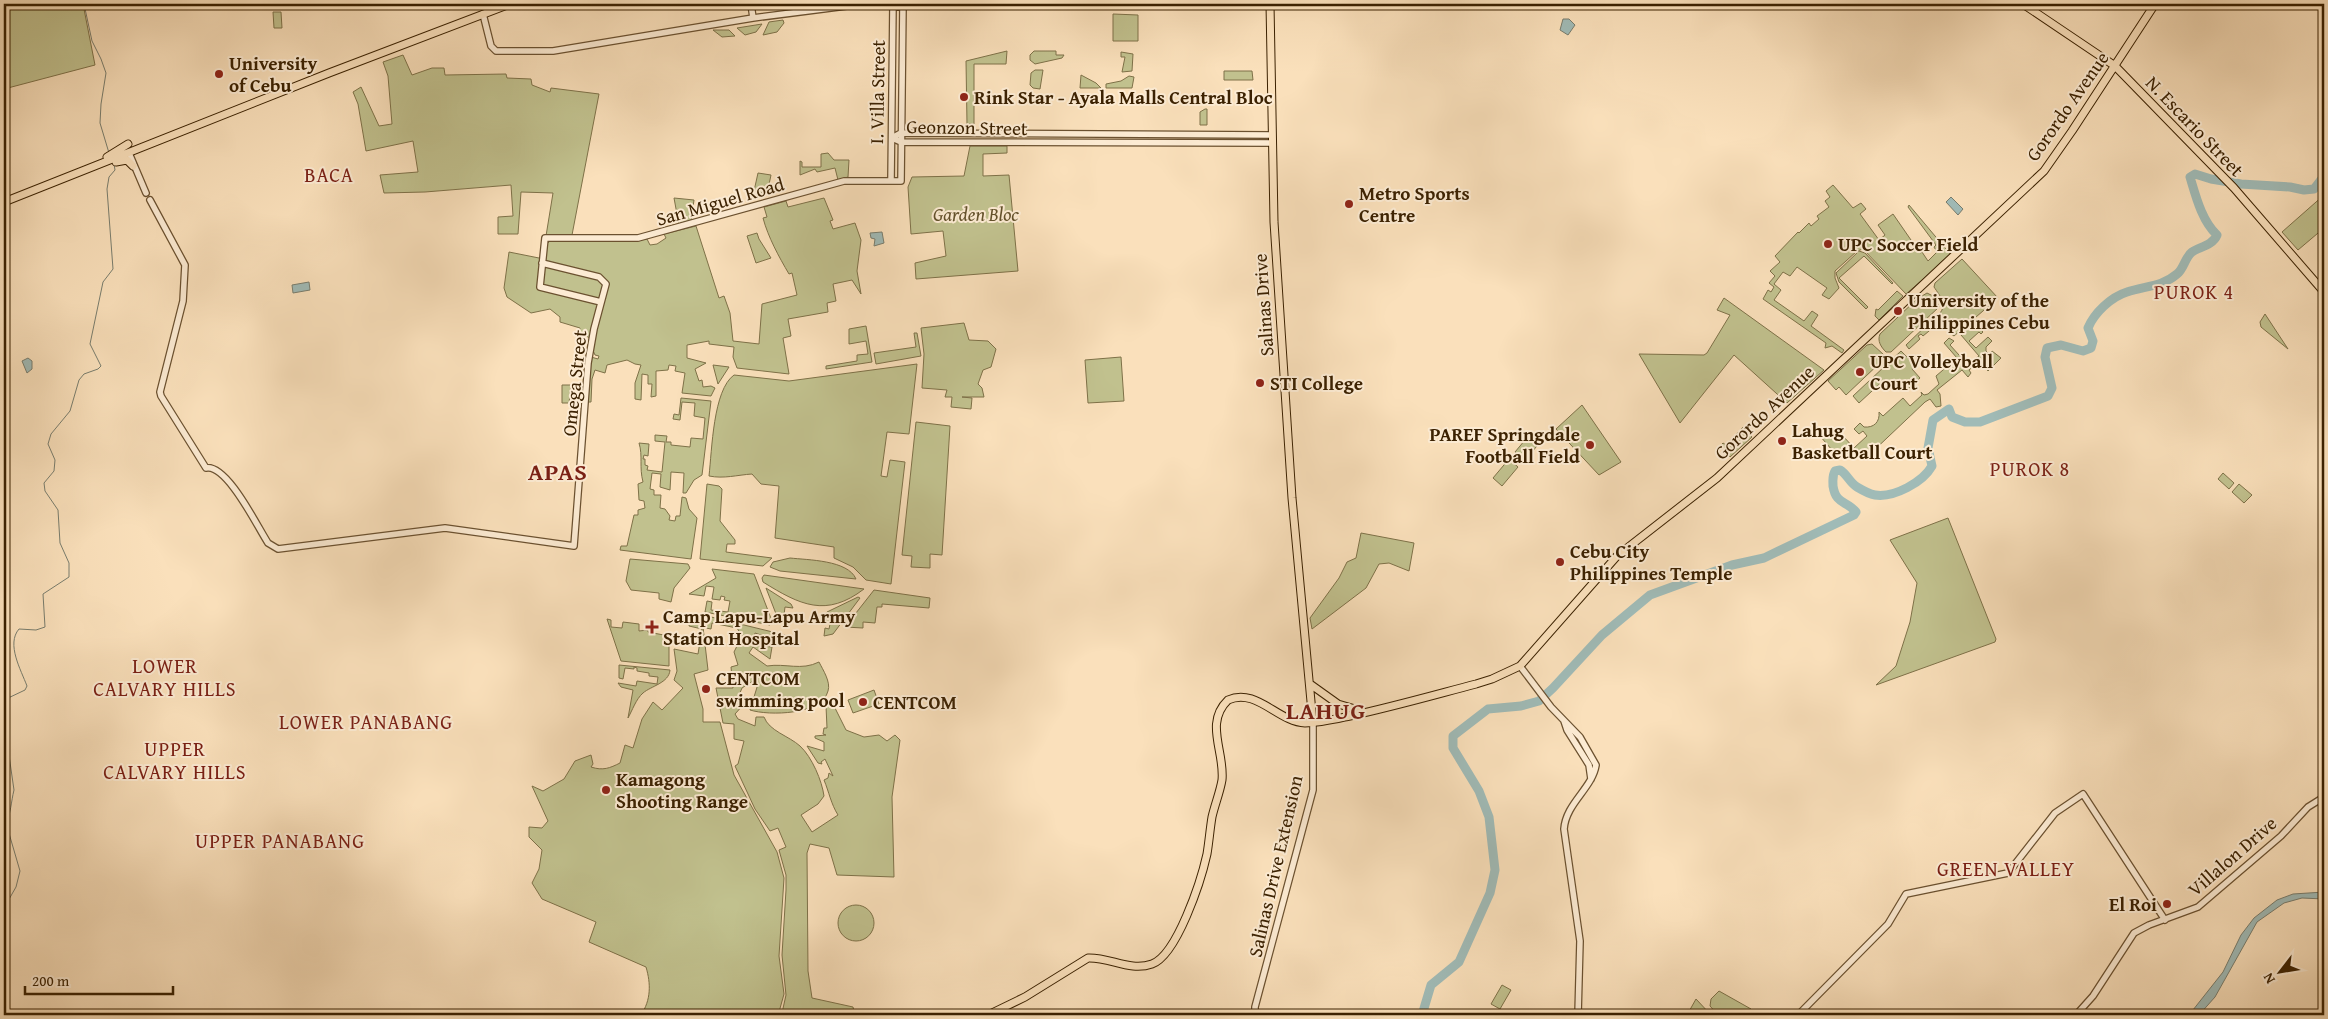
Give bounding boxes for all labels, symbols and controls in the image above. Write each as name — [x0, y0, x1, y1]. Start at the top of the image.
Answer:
street label: I. Villa Street — [862, 39, 892, 144]
street label: Gorordo Avenue — [2019, 45, 2115, 167]
place label: University of Cebu — [229, 49, 318, 99]
marker: University of Cebu — [213, 68, 225, 80]
street label: N. Escario Street — [2139, 69, 2251, 183]
place label: Rink Star - Ayala Malls Central Bloc — [974, 83, 1273, 111]
marker: Rink Star - Ayala Malls Central Bloc — [958, 91, 970, 103]
street label: Geonzon Street — [906, 112, 1028, 142]
district label: BACA — [304, 160, 354, 189]
street label: San Miguel Road — [653, 169, 788, 233]
place label: Metro Sports Centre — [1359, 179, 1470, 229]
marker: Metro Sports Centre — [1343, 198, 1355, 210]
park label: Garden Bloc — [933, 200, 1019, 228]
place label: UPC Soccer Field — [1838, 230, 1979, 258]
marker: UPC Soccer Field — [1822, 238, 1834, 250]
street label: Salinas Drive — [1245, 253, 1281, 357]
district label: PUROK 4 — [2154, 277, 2234, 306]
place label: University of the Philippines Cebu — [1908, 286, 2050, 336]
marker: University of the Philippines Cebu — [1892, 305, 1904, 317]
street label: Omega Street — [555, 328, 594, 438]
place label: UPC Volleyball Court — [1870, 347, 1993, 397]
street label: Gorordo Avenue — [1708, 358, 1820, 466]
marker: UPC Volleyball Court — [1854, 366, 1866, 378]
place label: STI College — [1270, 369, 1363, 397]
marker: STI College — [1254, 377, 1266, 389]
place label: Lahug Basketball Court — [1792, 416, 1933, 466]
place label: PAREF Springdale Football Field — [1429, 420, 1580, 470]
marker: Lahug Basketball Court — [1776, 435, 1788, 447]
marker: PAREF Springdale Football Field — [1584, 439, 1596, 451]
district label: APAS — [528, 454, 588, 489]
district label: PUROK 8 — [1990, 454, 2070, 483]
place label: Cebu City Philippines Temple — [1570, 537, 1732, 587]
marker: Cebu City Philippines Temple — [1554, 556, 1566, 568]
place label: Camp Lapu-Lapu Army Station Hospital — [663, 602, 856, 652]
marker: Camp Lapu-Lapu Army Station Hospital — [645, 620, 659, 634]
district label: LOWER CALVARY HILLS — [93, 651, 237, 703]
place label: CENTCOM swimming pool — [716, 664, 845, 714]
marker: CENTCOM swimming pool — [700, 683, 712, 695]
place label: CENTCOM — [873, 688, 957, 716]
district label: LAHUG — [1286, 693, 1366, 728]
marker: CENTCOM — [857, 696, 869, 708]
district label: LOWER PANABANG — [279, 707, 453, 736]
district label: UPPER CALVARY HILLS — [103, 734, 247, 786]
place label: Kamagong Shooting Range — [616, 765, 748, 815]
street label: Salinas Drive Extension — [1240, 772, 1310, 960]
marker: Kamagong Shooting Range — [600, 784, 612, 796]
street label: Villalon Drive — [2181, 809, 2283, 903]
district label: UPPER PANABANG — [195, 826, 365, 855]
district label: GREEN VALLEY — [1937, 854, 2075, 883]
place label: El Roi — [2109, 890, 2157, 918]
marker: El Roi — [2161, 898, 2173, 910]
north arrow — [2256, 946, 2306, 996]
scale bar — [25, 964, 172, 996]
text: N — [2258, 969, 2280, 988]
text: 200 m — [32, 970, 70, 991]

